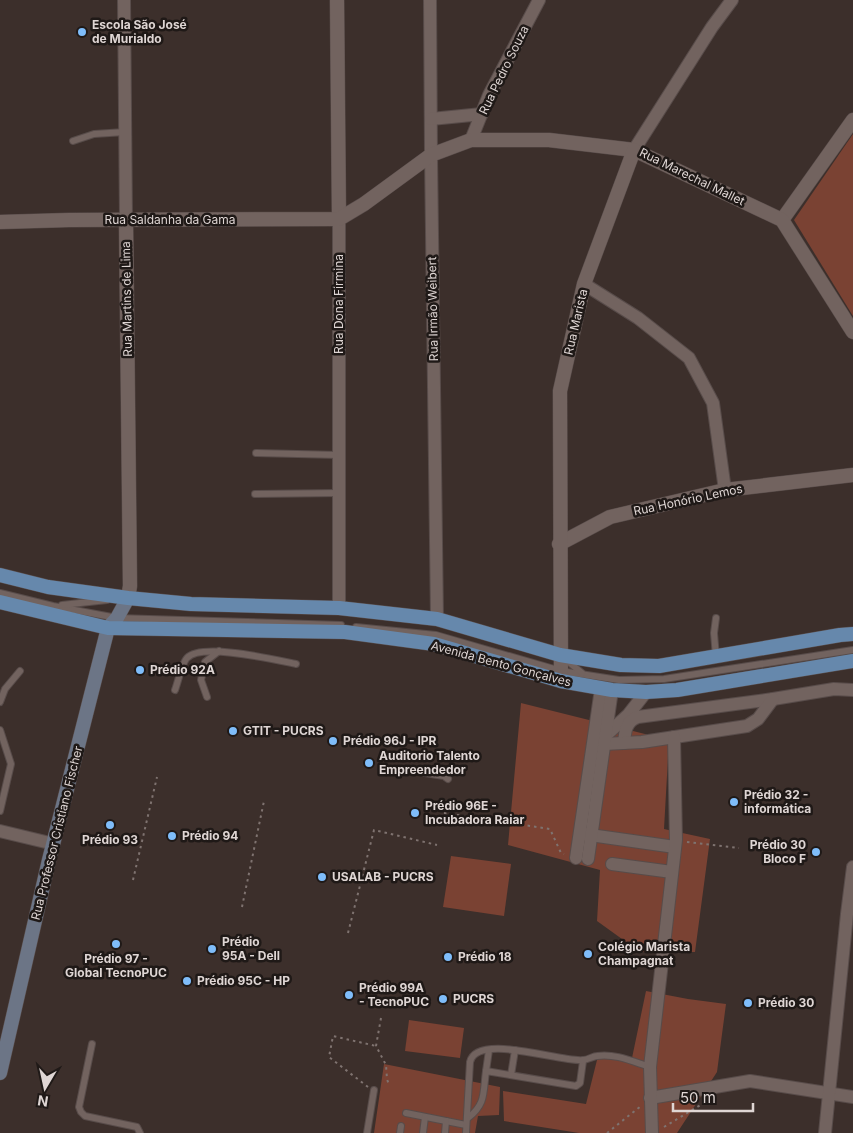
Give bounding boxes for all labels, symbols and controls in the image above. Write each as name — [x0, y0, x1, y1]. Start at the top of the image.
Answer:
place label: Escola São José de Murialdo — [92, 17, 187, 46]
street label: Rua Pedro Souza — [476, 23, 532, 117]
marker: Escola São José de Murialdo — [76, 26, 88, 38]
street label: Rua Marechal Mallet — [637, 145, 747, 209]
street label: Rua Saldanha da Gama — [104, 212, 236, 227]
street label: Rua Martins de Lima — [118, 241, 135, 357]
street label: Rua Dona Firmina — [331, 254, 346, 354]
street label: Rua Irmão Weibert — [424, 256, 441, 362]
street label: Rua Marista — [561, 287, 590, 356]
street label: Rua Honório Lemos — [632, 481, 744, 518]
street label: Avenida Bento Gonçalves — [429, 638, 573, 689]
place label: Prédio 92A — [150, 662, 215, 677]
marker: Prédio 92A — [134, 664, 146, 676]
place label: GTIT - PUCRS — [243, 723, 324, 738]
marker: GTIT - PUCRS — [227, 725, 239, 737]
place label: Prédio 96J - IPR — [343, 733, 437, 748]
marker: Prédio 96J - IPR — [327, 735, 339, 747]
street label: Rua Professor Cristiano Fischer — [28, 744, 86, 921]
place label: Auditorio Talento Empreendedor — [379, 748, 480, 777]
marker: Auditorio Talento Empreendedor — [363, 757, 375, 769]
place label: Prédio 32 - informática — [744, 787, 811, 816]
marker: Prédio 32 - informática — [728, 796, 740, 808]
place label: Prédio 96E - Incubadora Raiar — [425, 798, 524, 827]
marker: Prédio 96E - Incubadora Raiar — [409, 807, 421, 819]
marker: Prédio 93 — [104, 819, 116, 831]
place label: Prédio 94 — [182, 828, 238, 843]
marker: Prédio 94 — [166, 830, 178, 842]
place label: Prédio 93 — [82, 832, 138, 847]
place label: Prédio 30 Bloco F — [750, 837, 806, 866]
marker: Prédio 30 Bloco F — [810, 846, 822, 858]
place label: USALAB - PUCRS — [332, 869, 434, 884]
marker: USALAB - PUCRS — [316, 871, 328, 883]
place label: Prédio 95A - Dell — [222, 934, 280, 963]
marker: Prédio 97 - Global TecnoPUC — [110, 938, 122, 950]
place label: Colégio Marista Champagnat — [598, 939, 690, 968]
marker: Prédio 95A - Dell — [206, 943, 218, 955]
marker: Colégio Marista Champagnat — [582, 948, 594, 960]
place label: Prédio 18 — [458, 949, 512, 964]
place label: Prédio 97 - Global TecnoPUC — [65, 951, 167, 980]
marker: Prédio 18 — [442, 951, 454, 963]
place label: Prédio 95C - HP — [197, 973, 290, 988]
marker: Prédio 95C - HP — [181, 975, 193, 987]
place label: Prédio 99A - TecnoPUC — [359, 980, 429, 1009]
marker: Prédio 99A - TecnoPUC — [343, 989, 355, 1001]
place label: PUCRS — [453, 991, 494, 1006]
marker: PUCRS — [437, 993, 449, 1005]
place label: Prédio 30 — [758, 995, 814, 1010]
marker: Prédio 30 — [742, 997, 754, 1009]
north arrow — [20, 1063, 70, 1113]
scale bar — [673, 1080, 753, 1112]
text: 50 m — [680, 1088, 716, 1107]
text: N — [36, 1092, 49, 1111]

